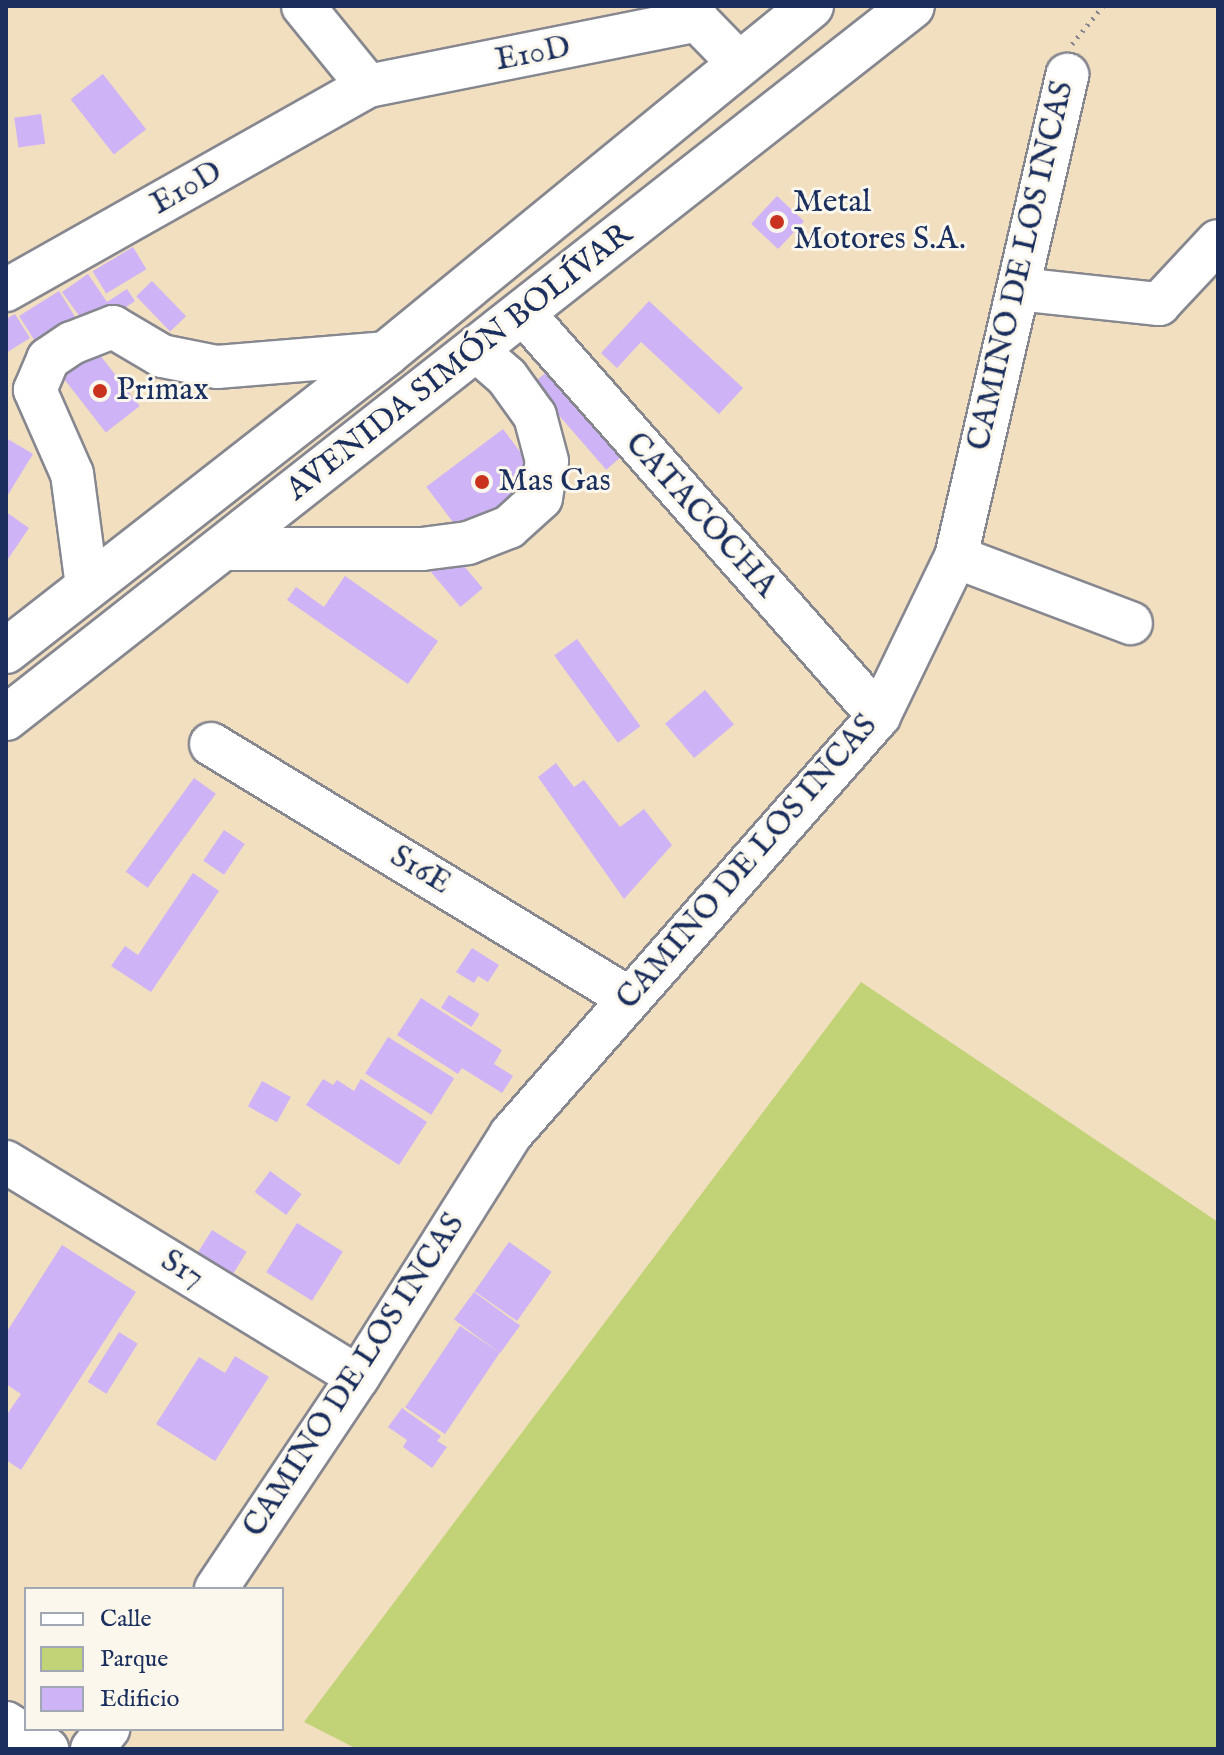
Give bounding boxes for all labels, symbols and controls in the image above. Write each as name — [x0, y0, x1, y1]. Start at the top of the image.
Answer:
street label: E10D — [492, 29, 574, 81]
street label: CAMINO DE LOS INCAS — [961, 78, 1083, 454]
street label: E10D — [145, 154, 229, 224]
place label: Metal Motores S.A. — [793, 185, 966, 260]
marker: Metal Motores S.A. — [768, 213, 786, 231]
street label: AVENIDA SIMÓN BOLÍVAR — [280, 216, 640, 510]
place label: Primax — [116, 372, 209, 410]
marker: Primax — [91, 382, 109, 400]
street label: CATACOCHA — [616, 426, 784, 606]
place label: Mas Gas — [498, 463, 611, 501]
marker: Mas Gas — [473, 473, 491, 491]
street label: CAMINO DE LOS INCAS — [610, 708, 886, 1018]
street label: S16E — [383, 838, 457, 904]
street label: CAMINO DE LOS INCAS — [236, 1207, 474, 1545]
street label: S17 — [154, 1242, 210, 1298]
legend — [24, 1587, 284, 1731]
text: Calle — [100, 1604, 152, 1635]
text: Parque — [100, 1644, 168, 1675]
text: Edificio — [100, 1684, 179, 1715]

